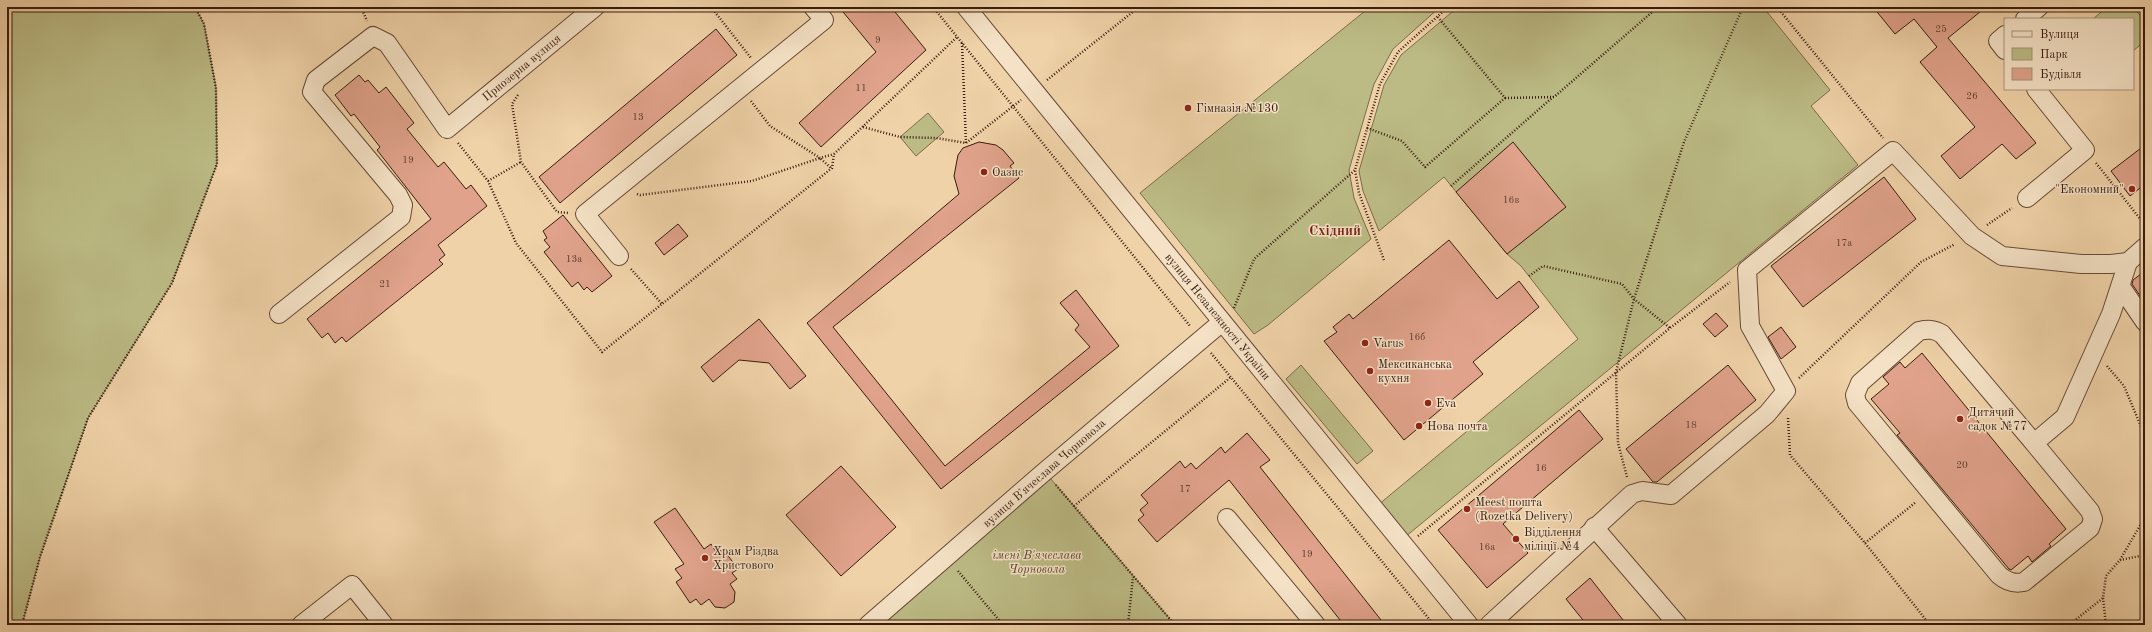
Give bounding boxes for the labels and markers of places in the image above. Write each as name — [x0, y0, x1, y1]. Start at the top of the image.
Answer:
place label: Гімназія №130 — [1196, 102, 1278, 115]
marker: Гімназія №130 — [1183, 103, 1193, 113]
marker: Оазис — [979, 167, 989, 177]
place label: Оазис — [992, 167, 1023, 179]
place label: "Економний" — [2055, 184, 2124, 196]
marker: "Економний" — [2127, 184, 2137, 194]
marker: Varus — [1360, 338, 1370, 348]
place label: Varus — [1373, 338, 1404, 350]
place label: Мексиканська кухня — [1378, 359, 1452, 385]
marker: Мексиканська кухня — [1365, 366, 1375, 376]
marker: Eva — [1423, 398, 1433, 408]
place label: Eva — [1436, 398, 1456, 410]
place label: Дитячий садок №77 — [1968, 407, 2027, 433]
marker: Дитячий садок №77 — [1955, 414, 1965, 424]
marker: Нова почта — [1414, 421, 1424, 431]
place label: Нова почта — [1427, 421, 1488, 433]
place label: Meest пошта (Rozetka Delivery) — [1475, 497, 1573, 523]
marker: Meest пошта (Rozetka Delivery) — [1462, 504, 1472, 514]
place label: Відділення міліції №4 — [1524, 526, 1581, 553]
marker: Відділення міліції №4 — [1511, 534, 1521, 544]
place label: Храм Різдва Христового — [713, 545, 779, 572]
marker: Храм Різдва Христового — [700, 553, 710, 563]

